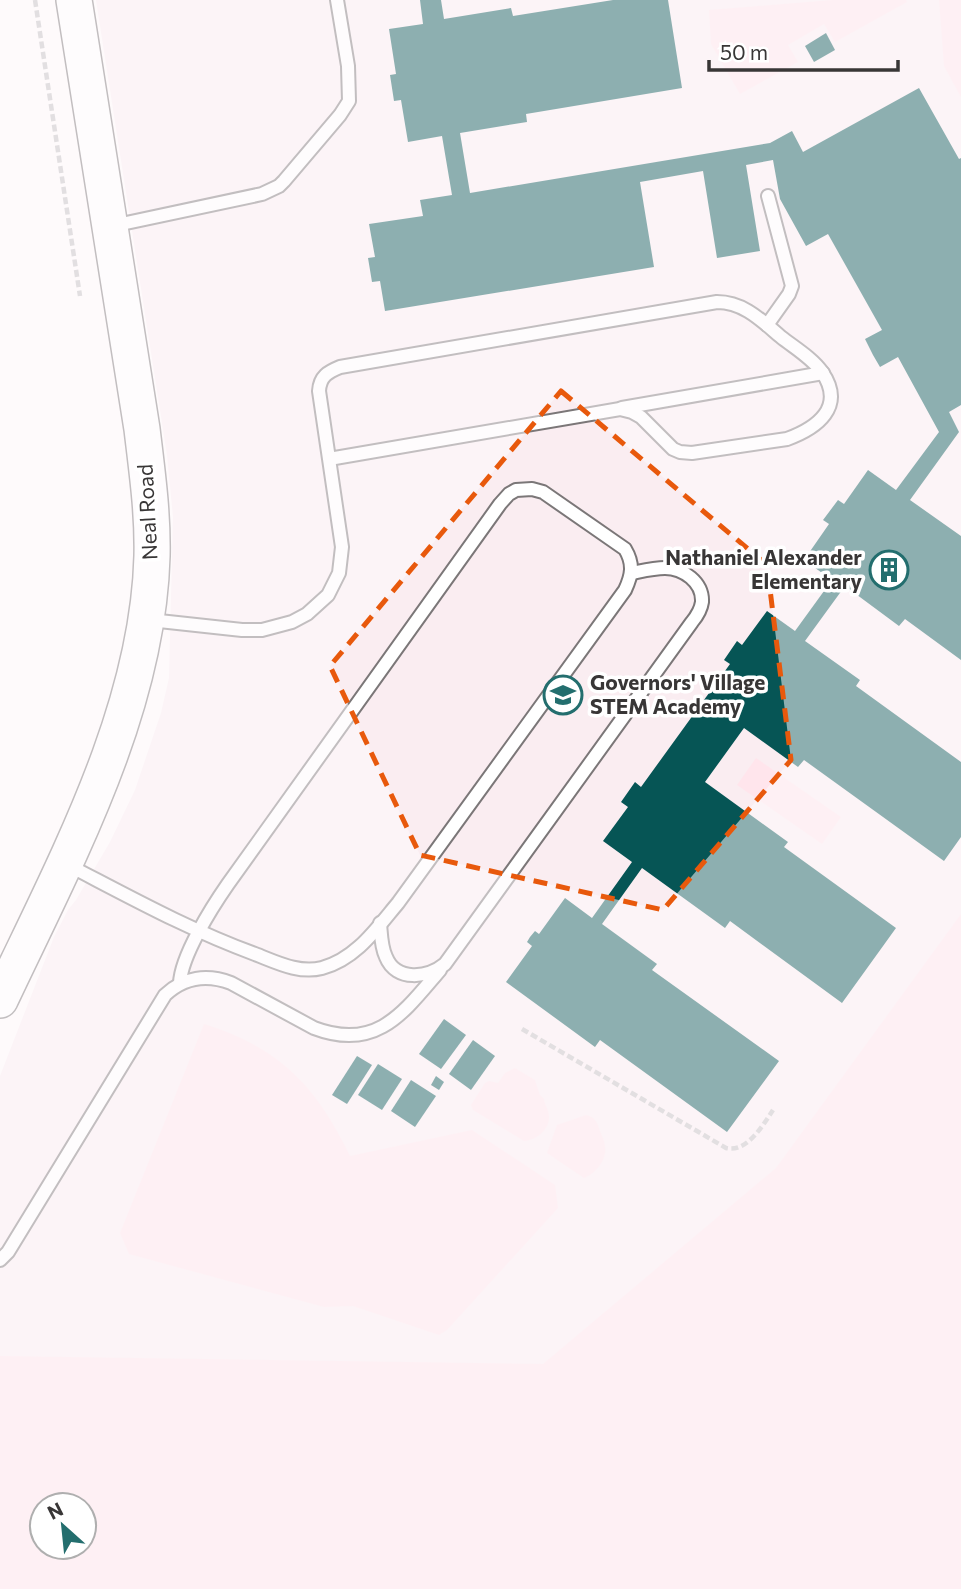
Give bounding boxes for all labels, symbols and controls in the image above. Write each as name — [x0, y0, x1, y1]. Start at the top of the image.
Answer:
scale bar — [709, 28, 898, 72]
text: 50 m — [720, 39, 768, 64]
street label: Neal Road — [131, 463, 162, 561]
place label: Nathaniel Alexander Elementary — [665, 544, 862, 593]
building icon: Nathaniel Alexander Elementary — [868, 549, 910, 591]
place label: Governors' Village STEM Academy — [590, 669, 765, 718]
school or university icon: Governors' Village STEM Academy — [542, 674, 584, 716]
north arrow — [28, 1491, 98, 1561]
text: N — [43, 1497, 67, 1524]

